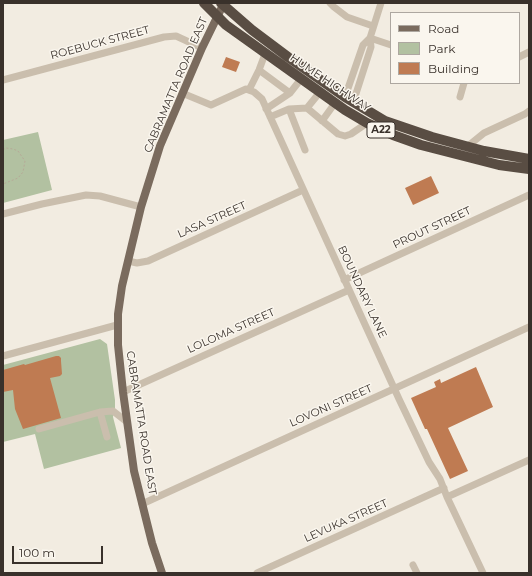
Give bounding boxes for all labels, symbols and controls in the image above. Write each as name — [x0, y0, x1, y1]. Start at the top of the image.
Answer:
legend — [390, 12, 520, 84]
street label: CABRAMATTA ROAD EAST — [141, 15, 211, 155]
text: Road — [428, 21, 459, 36]
street label: ROEBUCK STREET — [49, 23, 151, 63]
text: Park — [428, 41, 455, 56]
street label: HUME HIGHWAY — [287, 51, 373, 115]
text: Building — [428, 61, 479, 76]
road number: A22 — [367, 122, 395, 138]
street label: LASA STREET — [176, 199, 248, 241]
street label: PROUT STREET — [391, 204, 473, 252]
street label: BOUNDARY LANE — [335, 244, 389, 340]
street label: LOLOMA STREET — [185, 306, 277, 356]
street label: CABRAMATTA ROAD EAST — [123, 350, 159, 496]
street label: LOVONI STREET — [288, 382, 374, 430]
street label: LEVUKA STREET — [302, 497, 390, 545]
scale bar — [14, 538, 105, 564]
text: 100 m — [19, 545, 55, 560]

